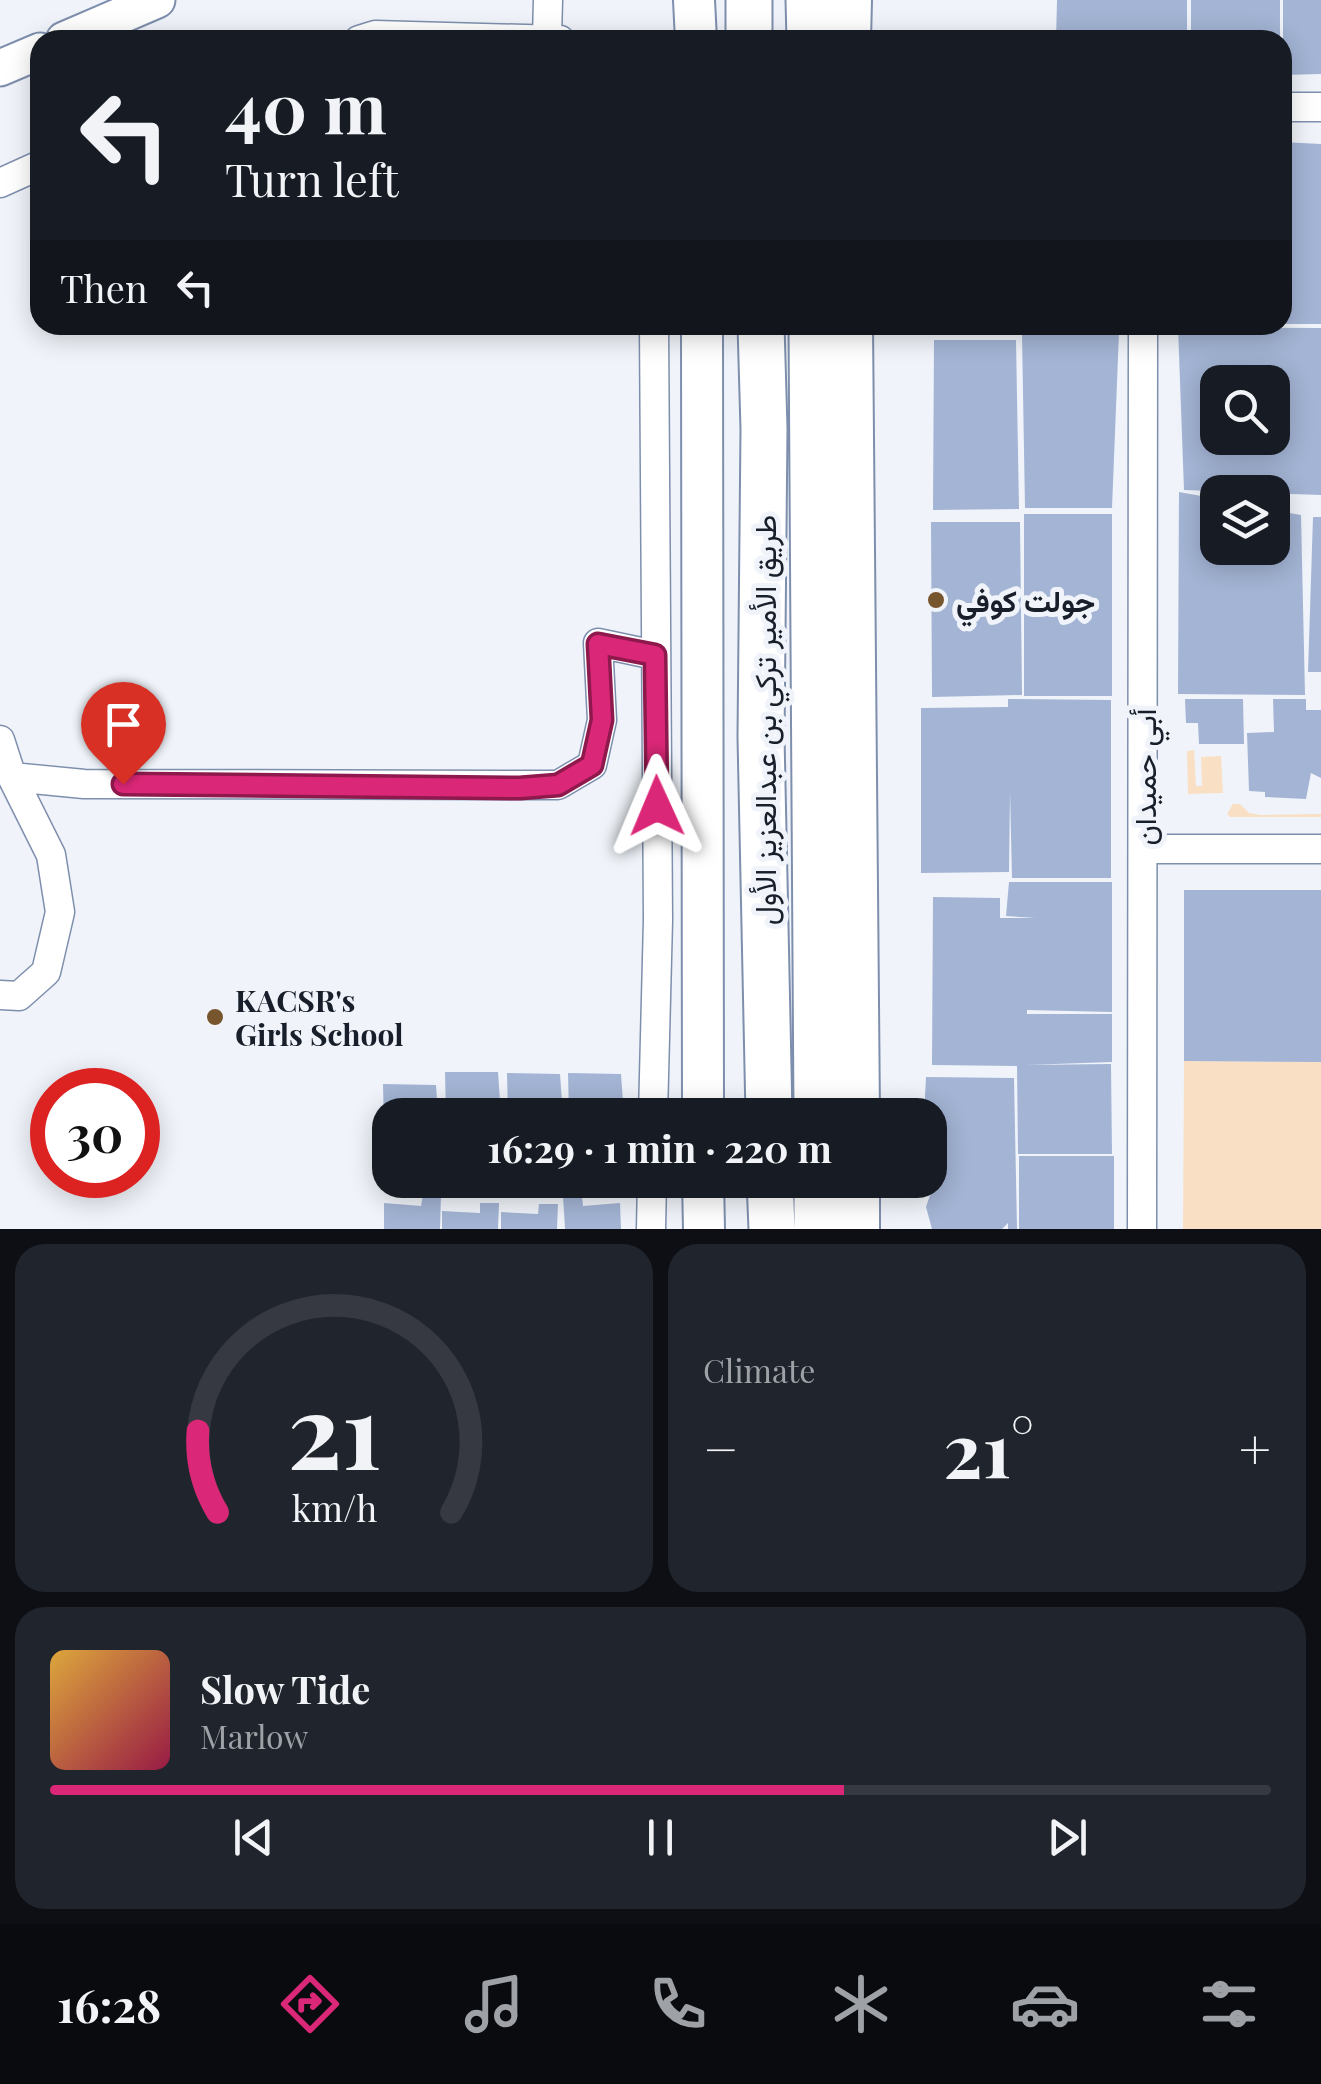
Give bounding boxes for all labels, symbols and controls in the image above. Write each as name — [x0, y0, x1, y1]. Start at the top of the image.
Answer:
text: 40 m — [225, 58, 387, 152]
icon: left — [60, 70, 190, 200]
text: Turn left — [225, 148, 399, 208]
icon: left — [168, 260, 223, 315]
text: Then — [60, 262, 148, 313]
map controls — [1200, 365, 1290, 565]
button: search — [1200, 365, 1290, 455]
button: layers — [1200, 475, 1290, 565]
street label: طريق الأمير تركي بن عبدالعزيز الأول — [744, 515, 790, 925]
place label: جولت كوفي — [956, 580, 1095, 627]
marker: جولت كوفي — [925, 589, 947, 611]
pin — [81, 682, 166, 785]
icon: arrive — [96, 697, 151, 752]
street label: أبي حميدان — [1124, 709, 1170, 845]
position arrow — [605, 754, 709, 858]
place label: KACSR's Girls School — [235, 980, 403, 1054]
marker: KACSR's Girls School — [204, 1006, 226, 1028]
speed limit sign: 30 — [30, 1068, 160, 1198]
text: 16:29 · 1 min · 220 m — [487, 1122, 832, 1173]
text: Climate — [703, 1348, 815, 1391]
text: 21 — [287, 1357, 381, 1496]
text: 21° — [943, 1397, 1034, 1497]
text: − — [703, 1410, 739, 1484]
text: + — [1239, 1410, 1271, 1484]
text: km/h — [291, 1483, 377, 1531]
text: Slow Tide — [200, 1663, 370, 1714]
text: Marlow — [200, 1714, 308, 1757]
icon: previous — [226, 1810, 281, 1865]
icon: pause — [633, 1810, 688, 1865]
icon: next — [1040, 1810, 1095, 1865]
icon: directions — [275, 1969, 345, 2039]
icon: music — [459, 1969, 529, 2039]
icon: phone — [643, 1969, 713, 2039]
icon: climate — [826, 1969, 896, 2039]
icon: car — [1010, 1969, 1080, 2039]
icon: filters — [1194, 1969, 1264, 2039]
text: 16:28 — [57, 1974, 161, 2034]

